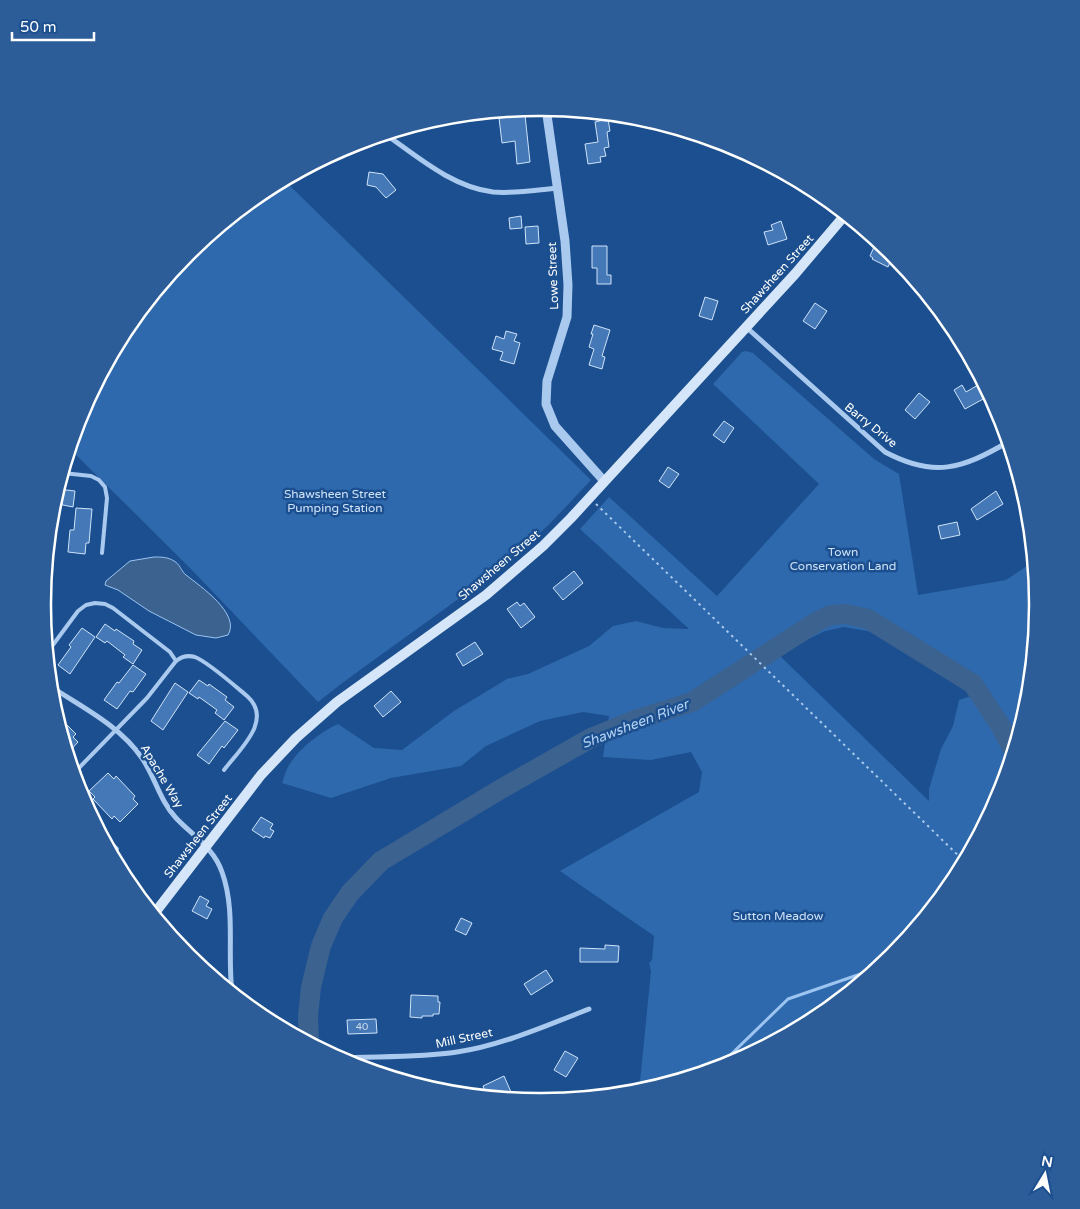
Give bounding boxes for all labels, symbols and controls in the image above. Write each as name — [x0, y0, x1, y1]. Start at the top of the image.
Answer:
scale bar — [12, 10, 95, 42]
text: 50 m — [20, 18, 57, 36]
street label: Shawsheen Street — [738, 231, 817, 317]
street label: Lowe Street — [545, 241, 561, 310]
street label: Barry Drive — [842, 400, 900, 451]
park label: Shawsheen Street Pumping Station — [284, 487, 386, 515]
street label: Shawsheen Street — [455, 527, 543, 603]
park label: Town Conservation Land — [790, 545, 896, 573]
water label: Shawsheen River — [579, 695, 692, 752]
street label: Apache Way — [138, 742, 187, 811]
street label: Shawsheen Street — [161, 791, 235, 881]
park label: Sutton Meadow — [733, 909, 824, 923]
house number: 40 — [356, 1021, 368, 1033]
street label: Mill Street — [434, 1025, 494, 1051]
north arrow — [1020, 1149, 1070, 1199]
text: N — [1040, 1152, 1054, 1171]

